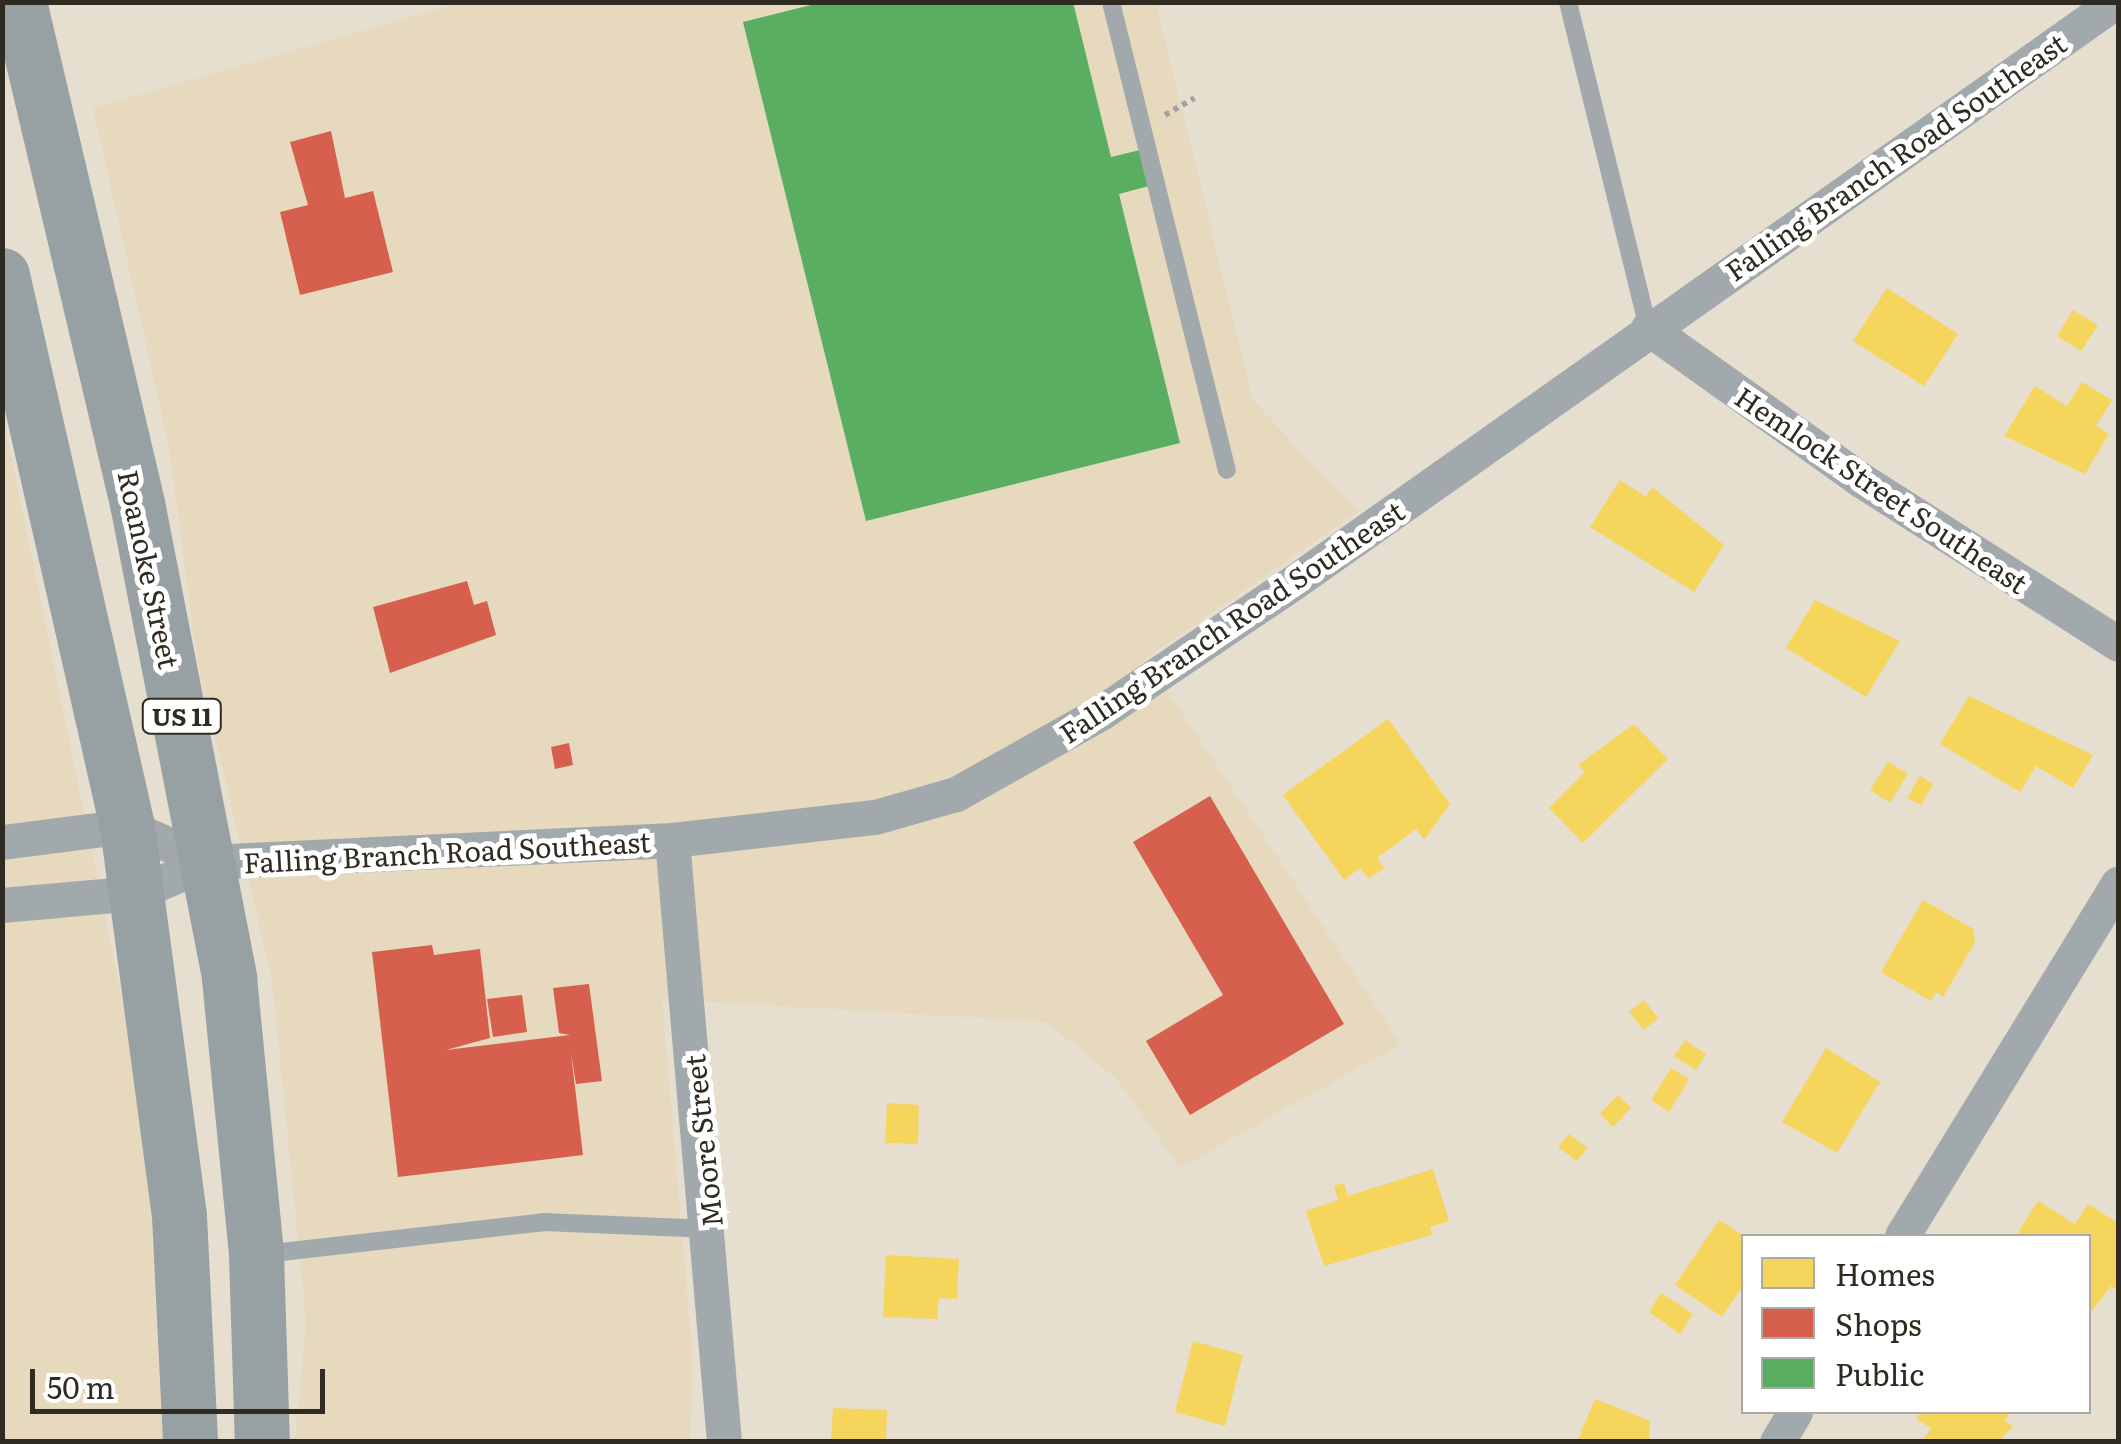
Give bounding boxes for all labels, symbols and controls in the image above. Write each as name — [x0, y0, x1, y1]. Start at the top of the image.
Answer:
street label: Falling Branch Road Southeast — [1718, 25, 2072, 287]
street label: Hemlock Street Southeast — [1730, 379, 2034, 599]
street label: Roanoke Street — [113, 467, 187, 671]
street label: Falling Branch Road Southeast — [1052, 493, 1410, 749]
road number: US 11 — [140, 696, 224, 736]
street label: Falling Branch Road Southeast — [242, 824, 652, 878]
street label: Moore Street — [676, 1053, 728, 1229]
legend — [1741, 1234, 2091, 1414]
text: Homes — [1835, 1251, 1935, 1295]
text: Shops — [1835, 1301, 1922, 1345]
scale bar — [35, 1349, 330, 1411]
text: Public — [1835, 1351, 1924, 1395]
text: 50 m — [47, 1364, 115, 1408]

